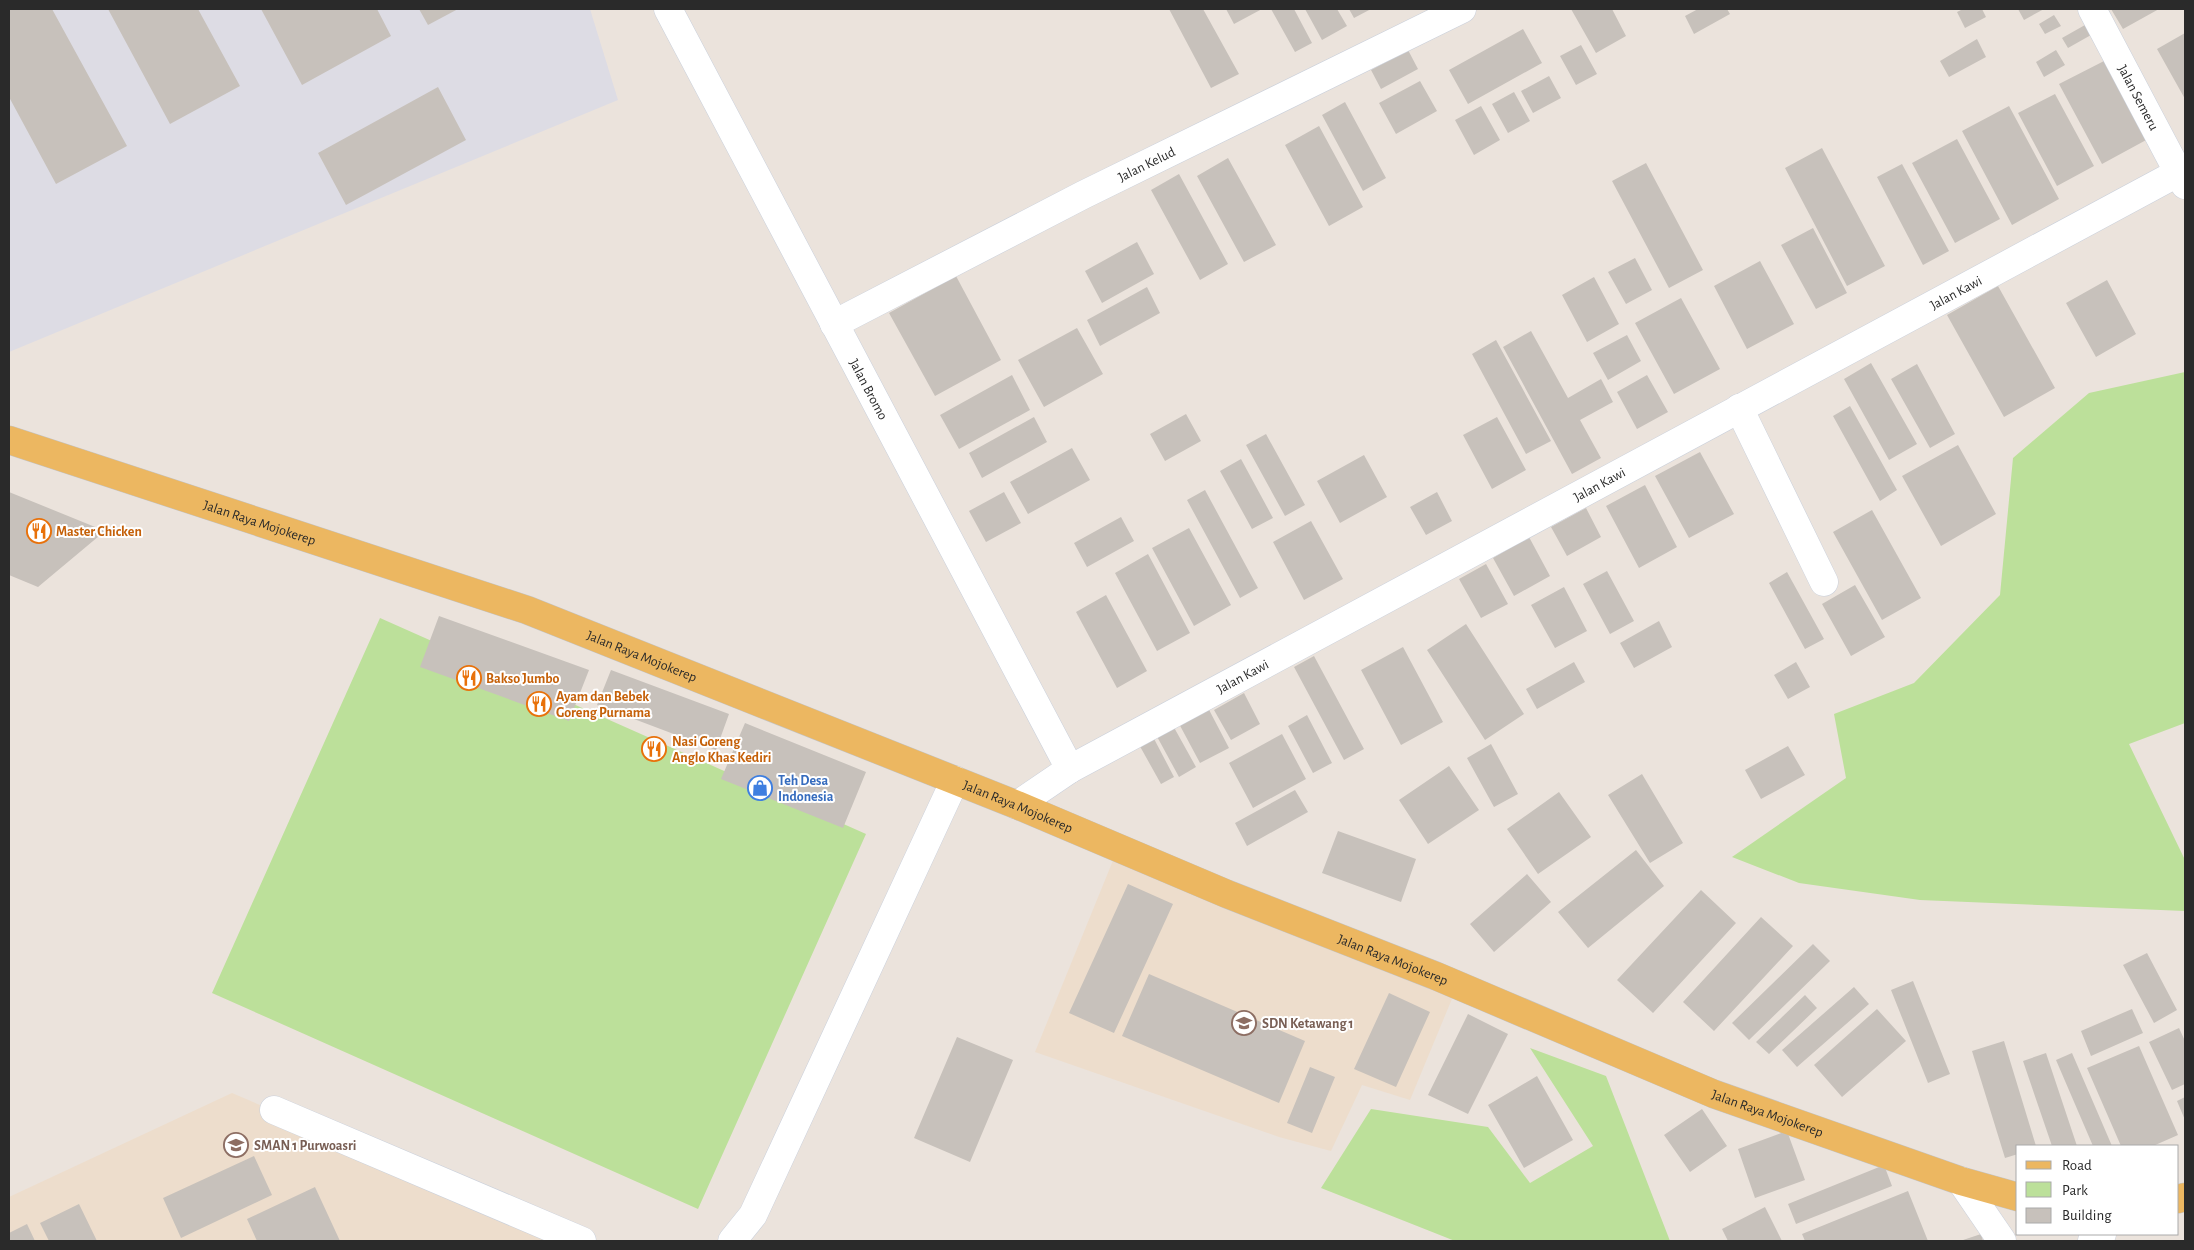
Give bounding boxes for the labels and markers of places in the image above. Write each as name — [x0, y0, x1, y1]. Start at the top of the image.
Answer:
restaurant icon: Master Chicken — [26, 518, 52, 544]
place label: Master Chicken — [56, 525, 142, 539]
restaurant icon: Bakso Jumbo — [456, 665, 482, 691]
place label: Bakso Jumbo — [486, 672, 560, 686]
place label: Ayam dan Bebek Goreng Purnama — [556, 690, 651, 720]
restaurant icon: Ayam dan Bebek Goreng Purnama — [526, 691, 552, 717]
place label: Nasi Goreng Anglo Khas Kediri — [672, 735, 771, 765]
restaurant icon: Nasi Goreng Anglo Khas Kediri — [641, 736, 667, 762]
place label: Teh Desa Indonesia — [778, 774, 834, 804]
shop icon: Teh Desa Indonesia — [747, 775, 773, 801]
school or university icon: SDN Ketawang 1 — [1231, 1010, 1257, 1036]
place label: SDN Ketawang 1 — [1262, 1017, 1354, 1031]
school or university icon: SMAN 1 Purwoasri — [223, 1132, 249, 1158]
place label: SMAN 1 Purwoasri — [254, 1139, 357, 1153]

